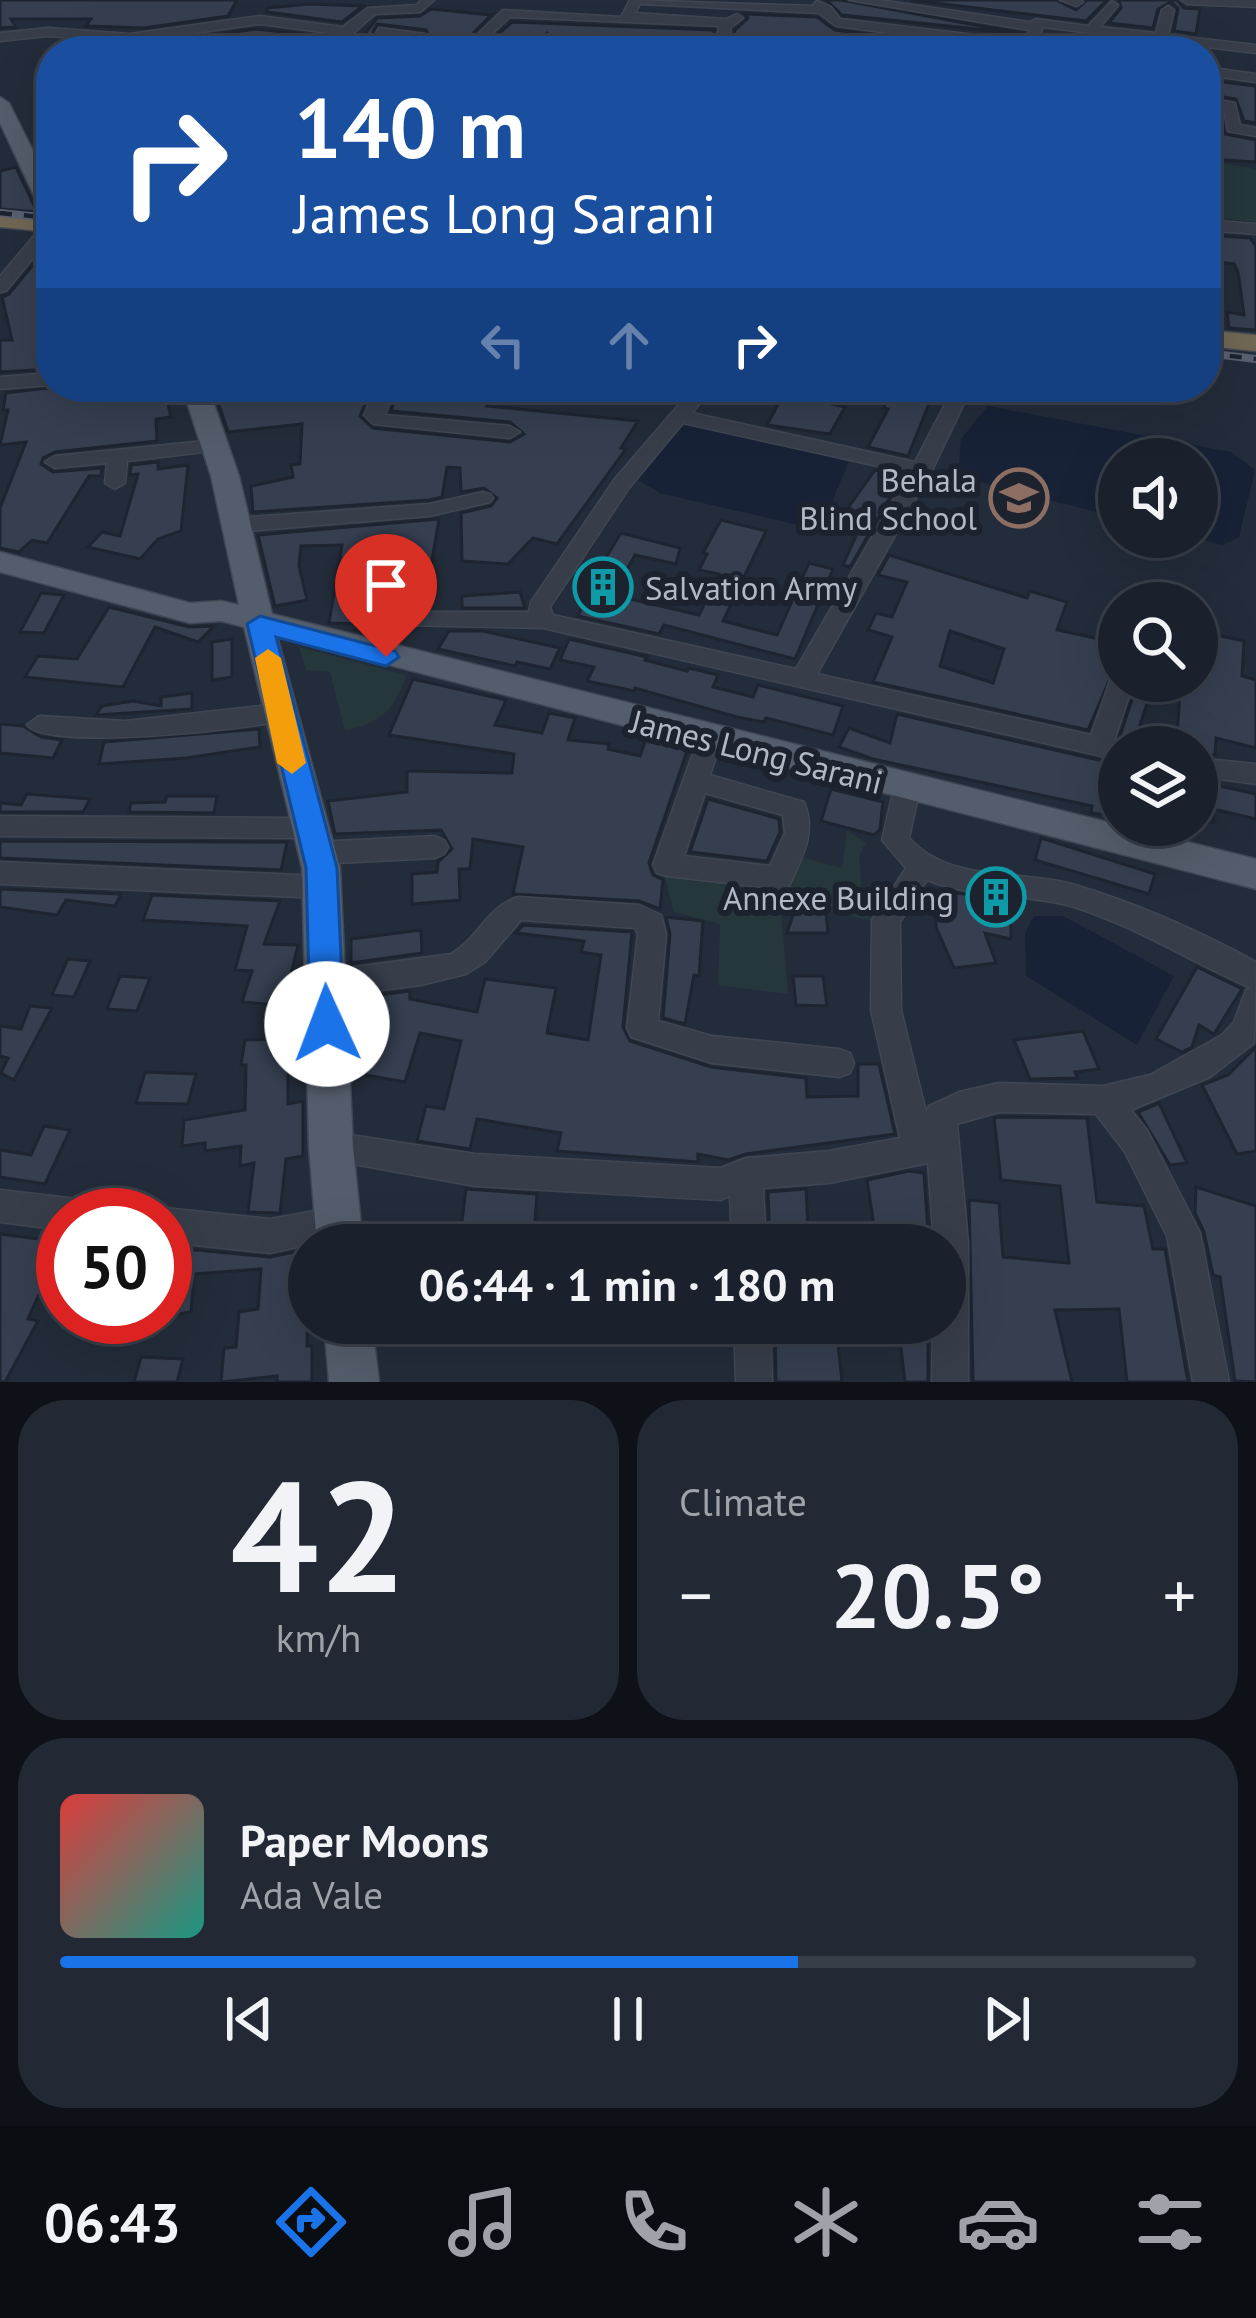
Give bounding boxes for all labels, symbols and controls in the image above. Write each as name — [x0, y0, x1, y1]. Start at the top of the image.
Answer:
text: 140 m — [294, 72, 526, 181]
icon: right — [96, 84, 252, 240]
text: James Long Sarani — [294, 178, 716, 248]
icon: left — [470, 312, 536, 378]
icon: ahead — [596, 312, 662, 378]
icon: right — [722, 312, 788, 378]
map controls — [1098, 438, 1218, 846]
button: sound — [1098, 438, 1218, 558]
place label: Behala Blind School — [799, 458, 977, 539]
school or university icon: Behala Blind School — [988, 467, 1050, 529]
pin — [335, 534, 437, 657]
icon: arrive — [353, 552, 419, 618]
building icon: Salvation Army — [572, 556, 634, 618]
place label: Salvation Army — [645, 566, 858, 609]
button: search — [1098, 582, 1218, 702]
street label: James Long Sarani — [625, 698, 887, 803]
button: layers — [1098, 726, 1218, 846]
building icon: Annexe Building — [965, 866, 1027, 928]
place label: Annexe Building — [723, 876, 954, 919]
position arrow — [264, 961, 390, 1087]
speed limit sign: 50 — [36, 1188, 192, 1344]
text: 06:44 · 1 min · 180 m — [419, 1255, 835, 1313]
text: 42 — [230, 1433, 407, 1635]
text: Climate — [679, 1476, 807, 1527]
text: 20.5° — [830, 1536, 1045, 1653]
text: − — [679, 1552, 712, 1637]
text: + — [1163, 1552, 1196, 1637]
text: km/h — [276, 1612, 361, 1663]
text: Paper Moons — [240, 1811, 489, 1869]
text: Ada Vale — [240, 1869, 383, 1920]
icon: previous — [216, 1986, 282, 2052]
icon: pause — [595, 1986, 661, 2052]
icon: next — [974, 1986, 1040, 2052]
icon: directions — [269, 2180, 353, 2264]
icon: music — [441, 2180, 525, 2264]
icon: phone — [612, 2180, 696, 2264]
icon: climate — [784, 2180, 868, 2264]
icon: car — [956, 2180, 1040, 2264]
icon: filters — [1128, 2180, 1212, 2264]
text: 06:43 — [44, 2187, 181, 2257]

